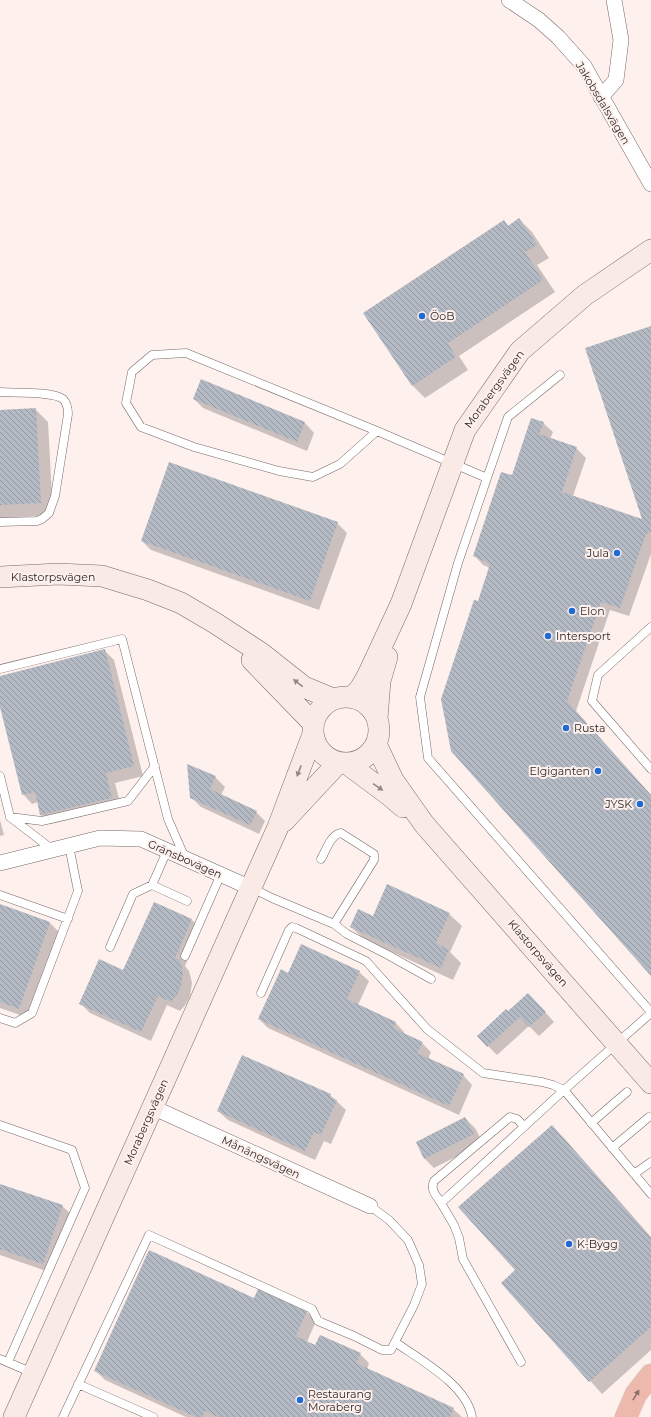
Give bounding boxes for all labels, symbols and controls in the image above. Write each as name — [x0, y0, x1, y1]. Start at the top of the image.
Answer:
street label: Jakobsdalsvägen — [572, 58, 633, 147]
place label: ÖoB — [430, 309, 454, 323]
marker: ÖoB — [417, 311, 427, 321]
street label: Morabergsvägen — [461, 347, 527, 431]
place label: Jula — [586, 546, 609, 560]
marker: Jula — [612, 548, 622, 558]
street label: Klastorpsvägen — [11, 570, 95, 584]
place label: Elon — [580, 604, 605, 618]
marker: Elon — [567, 606, 577, 616]
place label: Intersport — [556, 629, 611, 643]
marker: Intersport — [543, 631, 553, 641]
one-way arrow — [293, 678, 304, 687]
place label: Rusta — [574, 721, 605, 735]
marker: Rusta — [561, 723, 571, 733]
place label: Elgiganten — [529, 764, 590, 778]
one-way arrow — [295, 765, 301, 777]
marker: Elgiganten — [593, 766, 603, 776]
one-way arrow — [372, 783, 383, 791]
place label: JYSK — [604, 797, 632, 811]
marker: JYSK — [635, 799, 645, 809]
street label: Gränsbovägen — [146, 836, 224, 882]
street label: Klastorpsvägen — [505, 916, 571, 990]
street label: Morabergsvägen — [121, 1077, 171, 1167]
street label: Månängsvägen — [220, 1133, 302, 1181]
place label: K-Bygg — [577, 1237, 618, 1251]
marker: K-Bygg — [564, 1239, 574, 1249]
place label: Restaurang Moraberg — [308, 1387, 372, 1414]
one-way arrow — [633, 1389, 640, 1401]
marker: Restaurang Moraberg — [295, 1395, 305, 1405]

